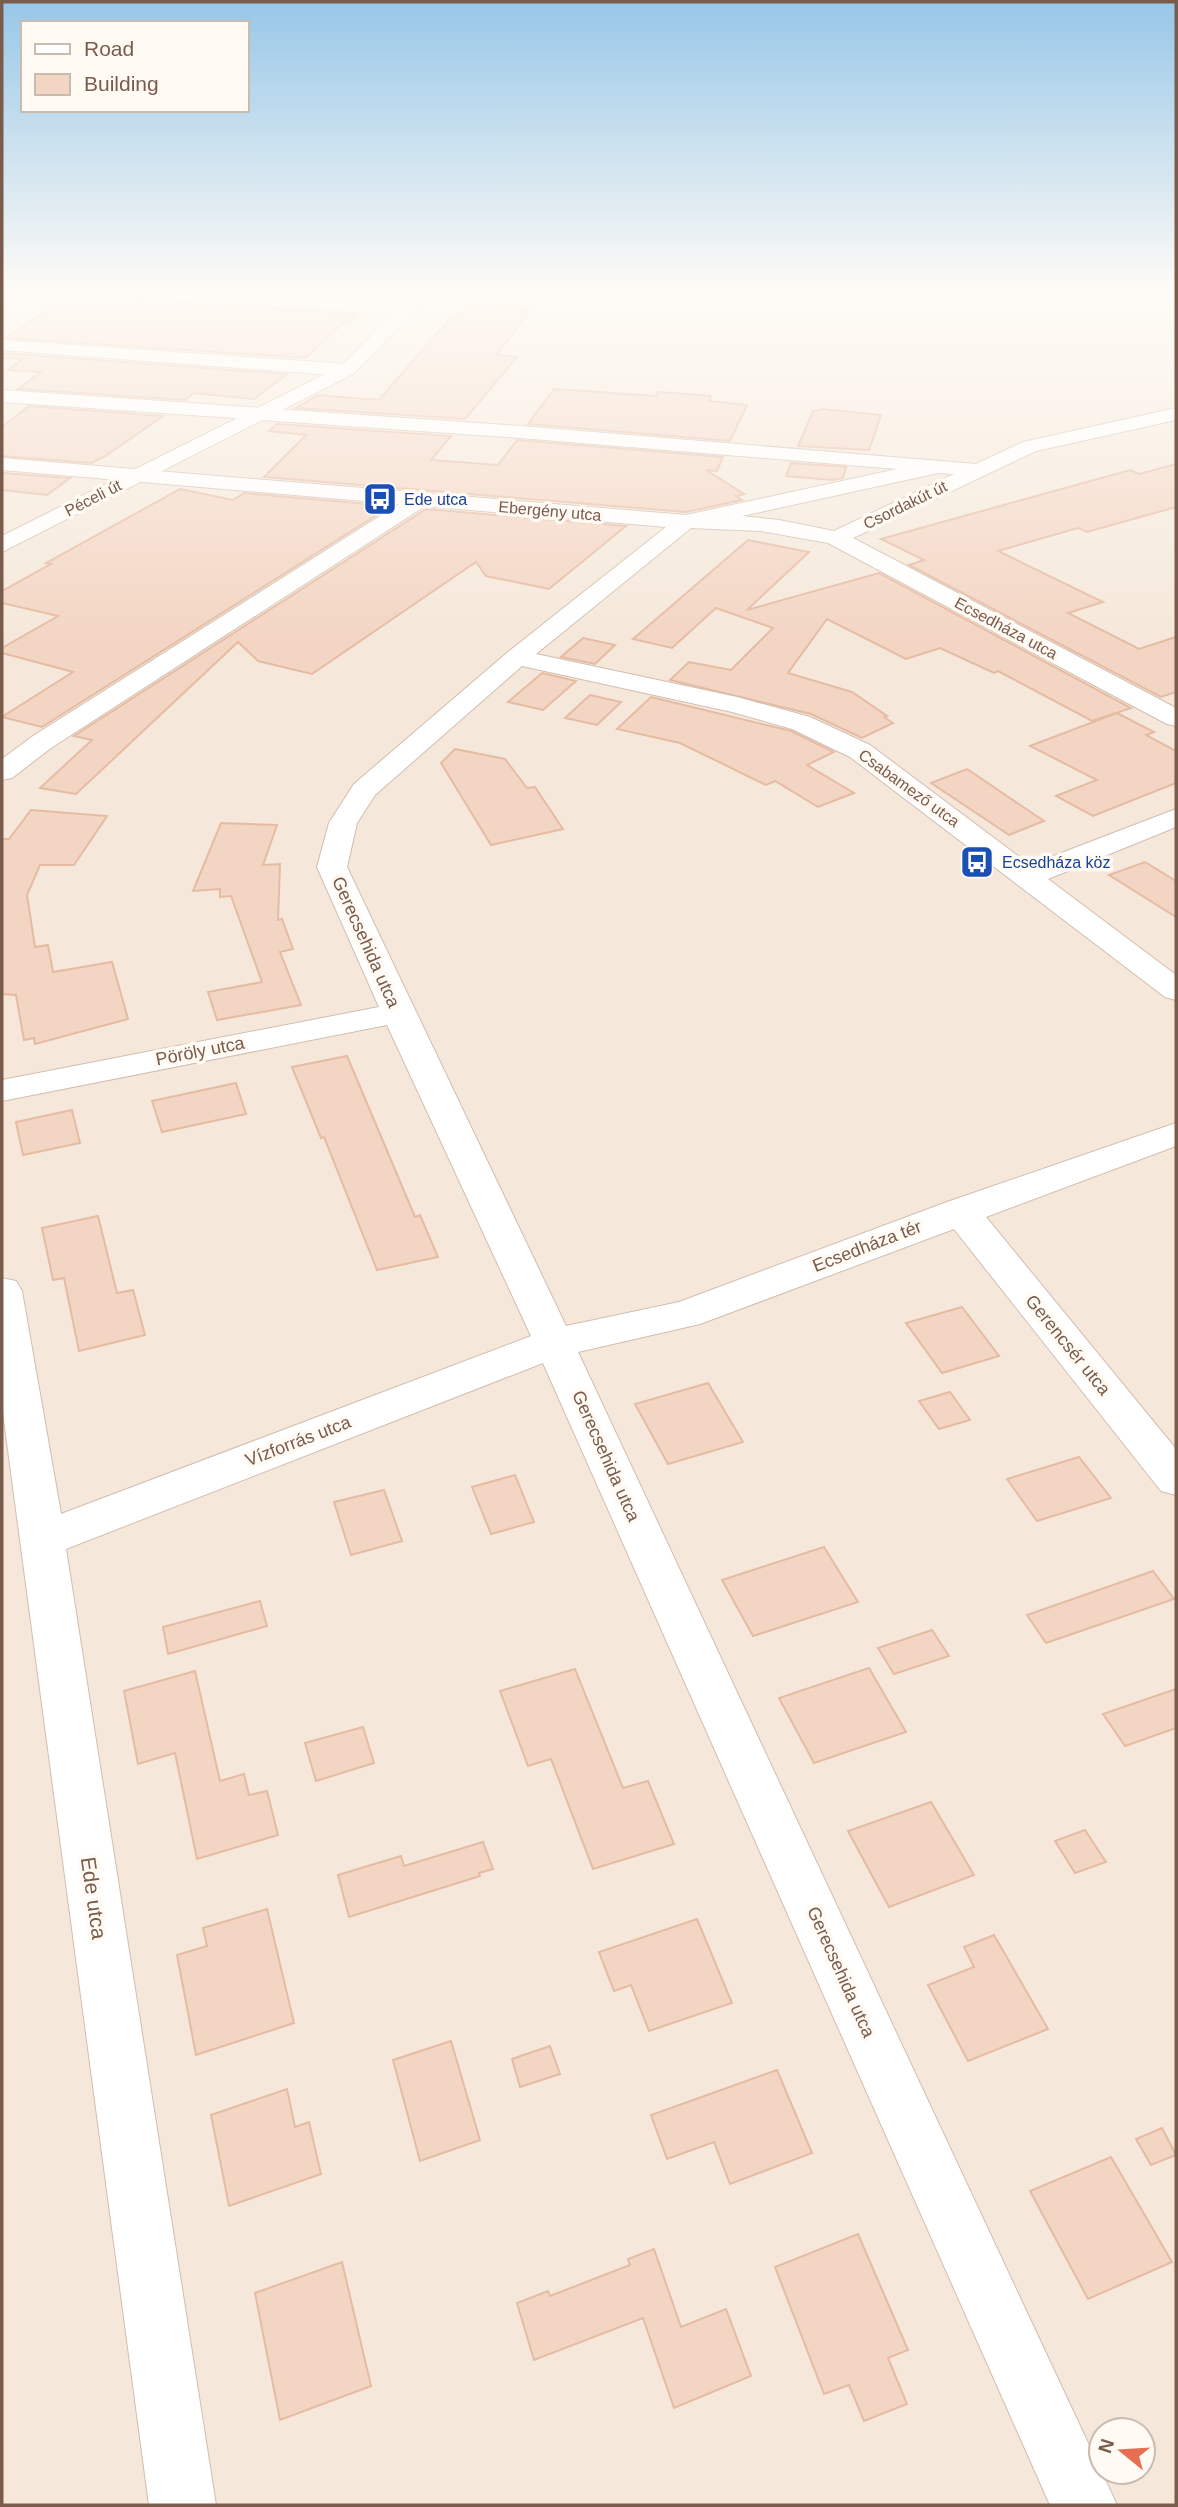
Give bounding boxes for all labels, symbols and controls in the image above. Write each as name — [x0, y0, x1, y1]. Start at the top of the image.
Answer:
legend — [21, 21, 248, 112]
text: Road — [84, 37, 134, 60]
text: Building — [84, 72, 159, 95]
street label: Péceli út — [62, 476, 125, 520]
street label: Csordakút út — [861, 477, 950, 533]
bus stop icon: Ede utca — [361, 480, 399, 518]
place label: Ede utca — [404, 491, 467, 508]
street label: Ebergény utca — [498, 498, 602, 524]
street label: Ecsedháza utca — [952, 594, 1060, 662]
street label: Csabamező utca — [855, 746, 963, 830]
bus stop icon: Ecsedháza köz — [958, 843, 996, 881]
place label: Ecsedháza köz — [1002, 854, 1111, 871]
street label: Gerecsehida utca — [328, 873, 404, 1011]
street label: Pöröly utca — [154, 1032, 247, 1069]
street label: Ecsedháza tér — [810, 1216, 924, 1276]
street label: Gerencsér utca — [1022, 1291, 1115, 1400]
street label: Gerecsehida utca — [568, 1387, 644, 1525]
street label: Vízforrás utca — [243, 1411, 354, 1470]
street label: Ede utca — [77, 1855, 111, 1941]
street label: Gerecsehida utca — [803, 1903, 879, 2041]
north arrow — [1087, 2416, 1157, 2486]
text: N — [1094, 2436, 1118, 2456]

